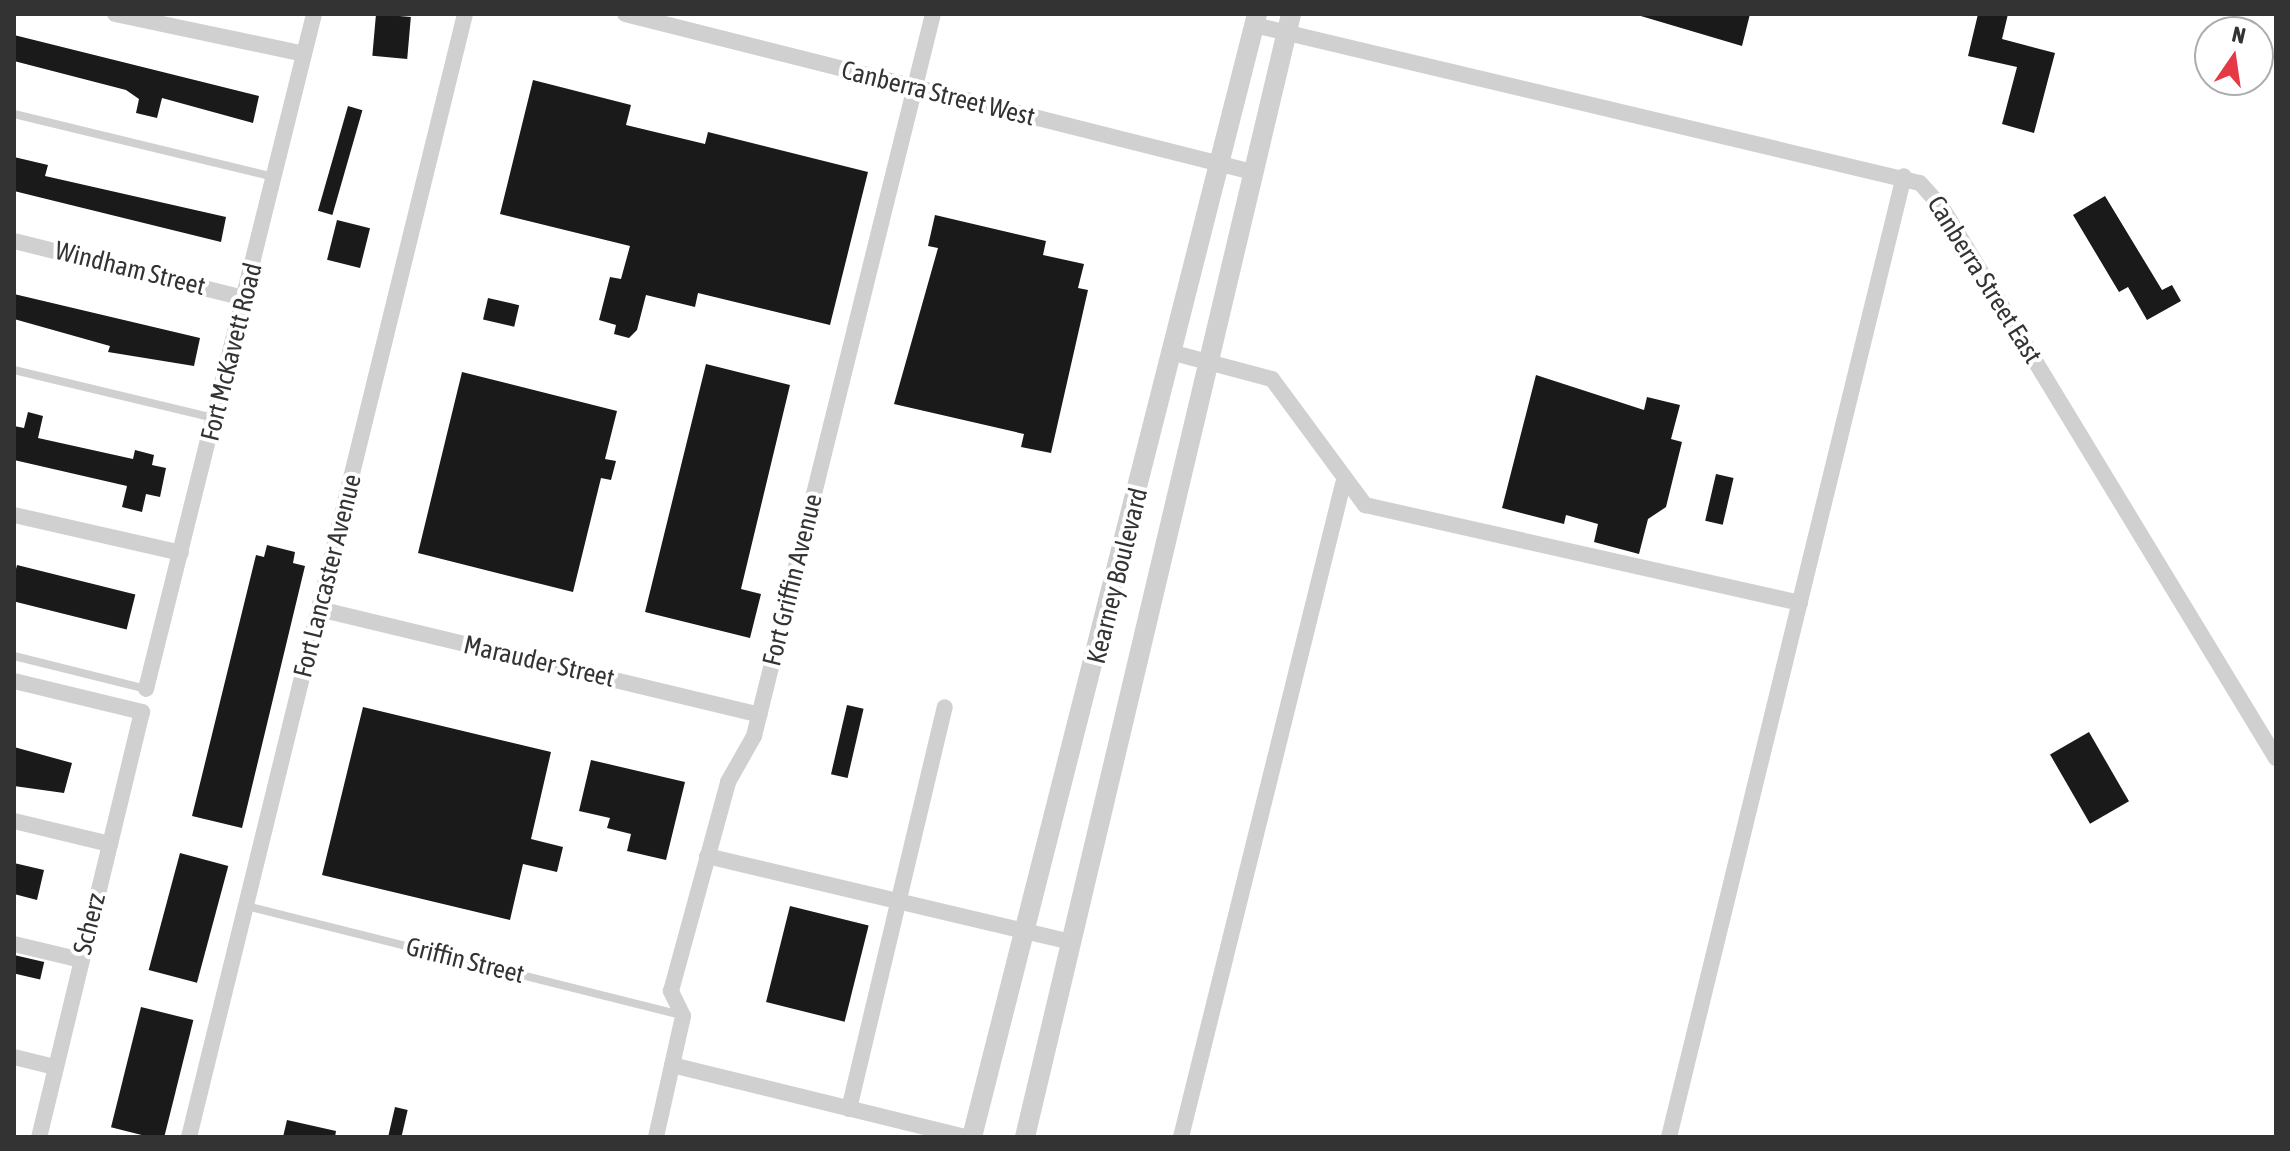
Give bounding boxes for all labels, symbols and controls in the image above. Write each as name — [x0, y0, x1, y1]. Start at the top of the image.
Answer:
north arrow — [2194, 16, 2274, 96]
text: N — [2230, 20, 2248, 49]
street label: Canberra Street West — [838, 55, 1038, 133]
street label: Canberra Street East — [1920, 191, 2048, 369]
street label: Windham Street — [52, 235, 208, 303]
street label: Fort McKavett Road — [195, 260, 269, 444]
street label: Fort Lancaster Avenue — [288, 471, 368, 681]
street label: Kearney Boulevard — [1081, 485, 1155, 667]
street label: Fort Griffin Avenue — [757, 491, 829, 669]
street label: Marauder Street — [461, 630, 617, 694]
street label: Scherz — [67, 890, 113, 958]
street label: Griffin Street — [403, 931, 527, 991]

